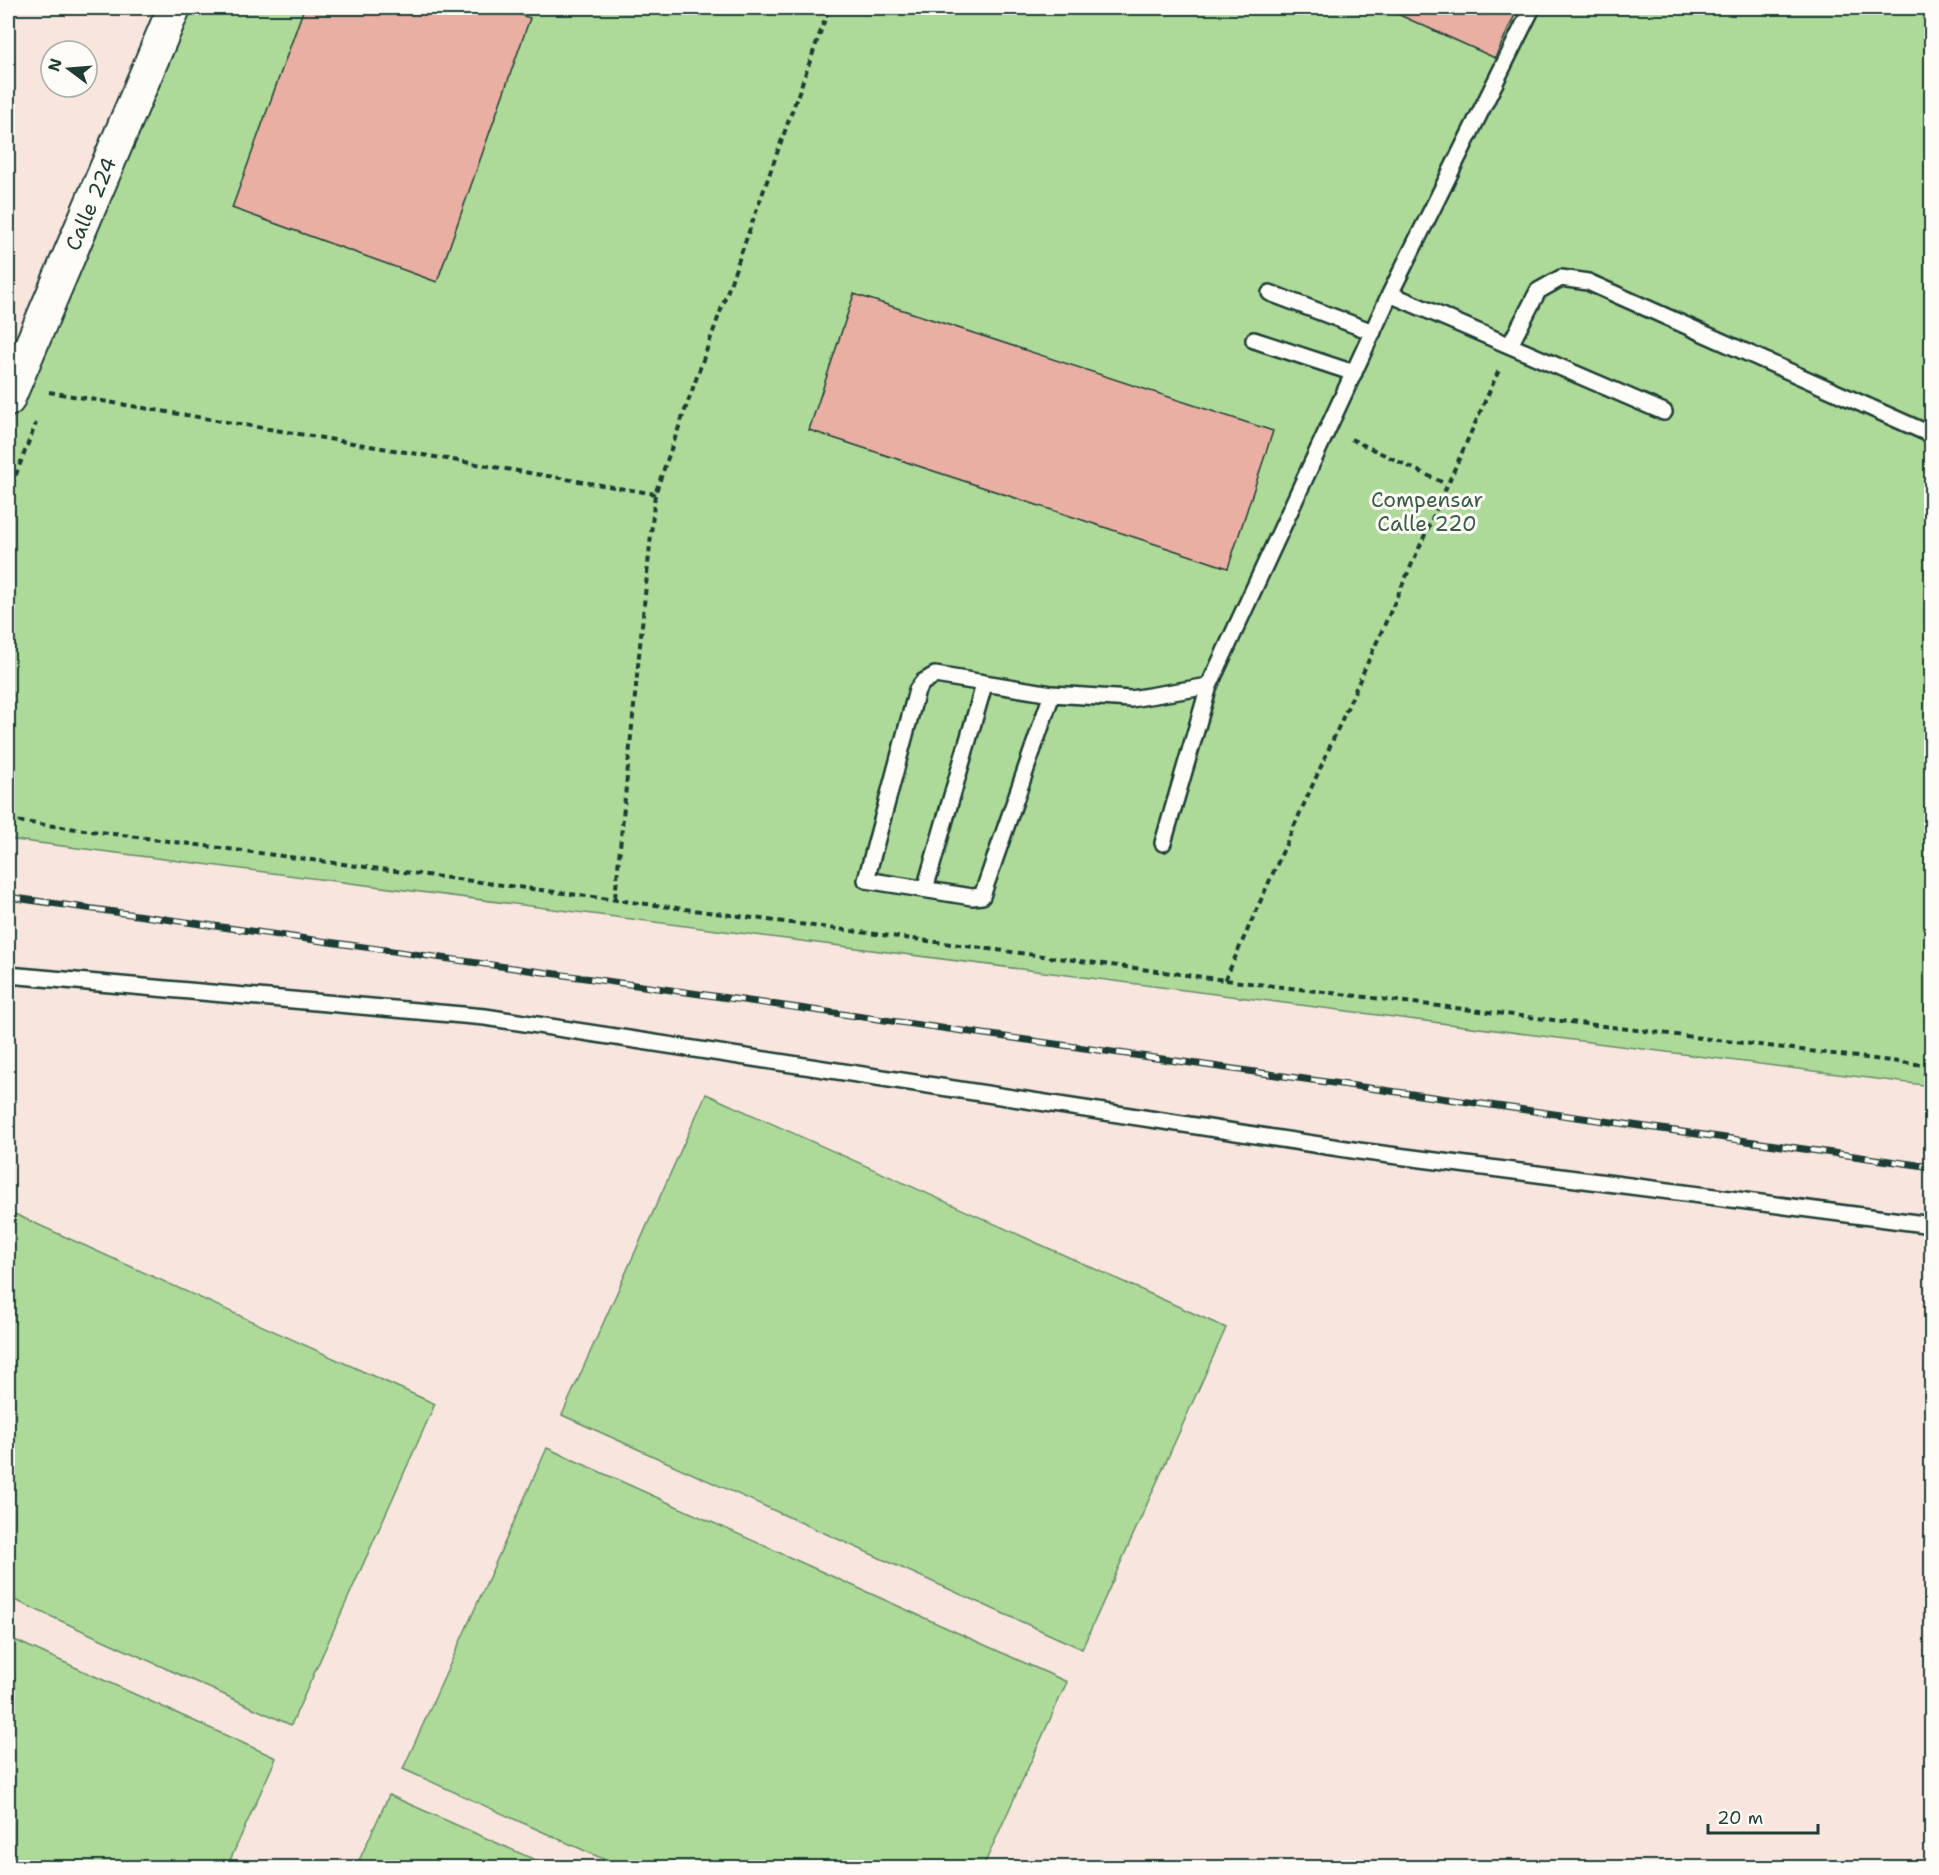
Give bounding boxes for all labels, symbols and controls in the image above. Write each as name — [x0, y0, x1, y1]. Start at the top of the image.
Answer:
north arrow — [39, 39, 99, 99]
text: N — [43, 56, 67, 74]
street label: Calle 224 — [59, 153, 123, 255]
park label: Compensar Calle 220 — [1371, 486, 1483, 538]
scale bar — [1708, 1797, 1818, 1835]
text: 20 m — [1717, 1806, 1763, 1830]

